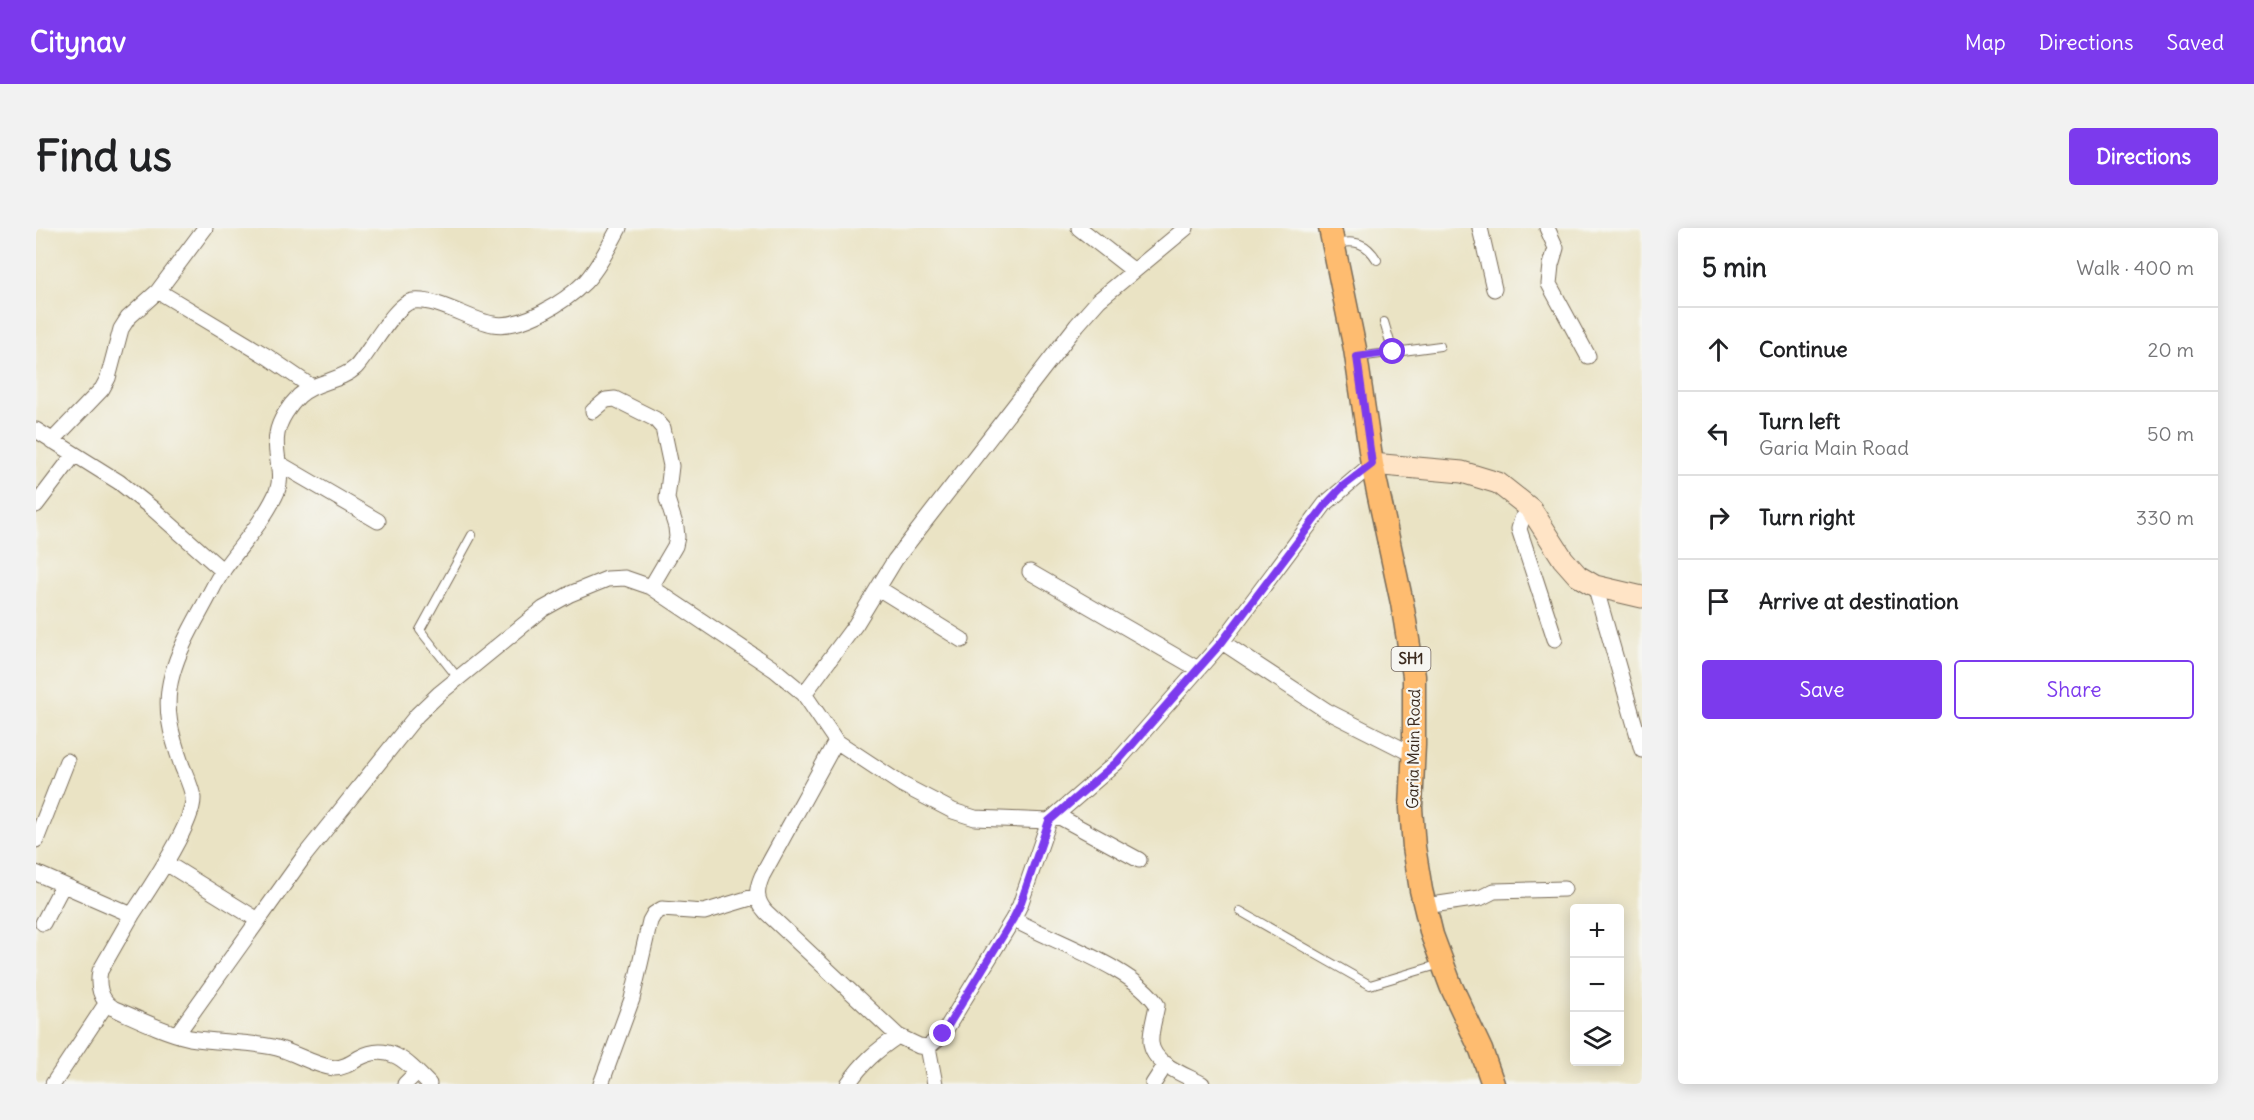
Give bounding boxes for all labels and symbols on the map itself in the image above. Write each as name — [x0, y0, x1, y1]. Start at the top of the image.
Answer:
route start — [1379, 338, 1405, 364]
road number: SH1 — [1392, 647, 1430, 671]
street label: Garia Main Road — [1402, 689, 1424, 809]
route end — [929, 1020, 955, 1046]

